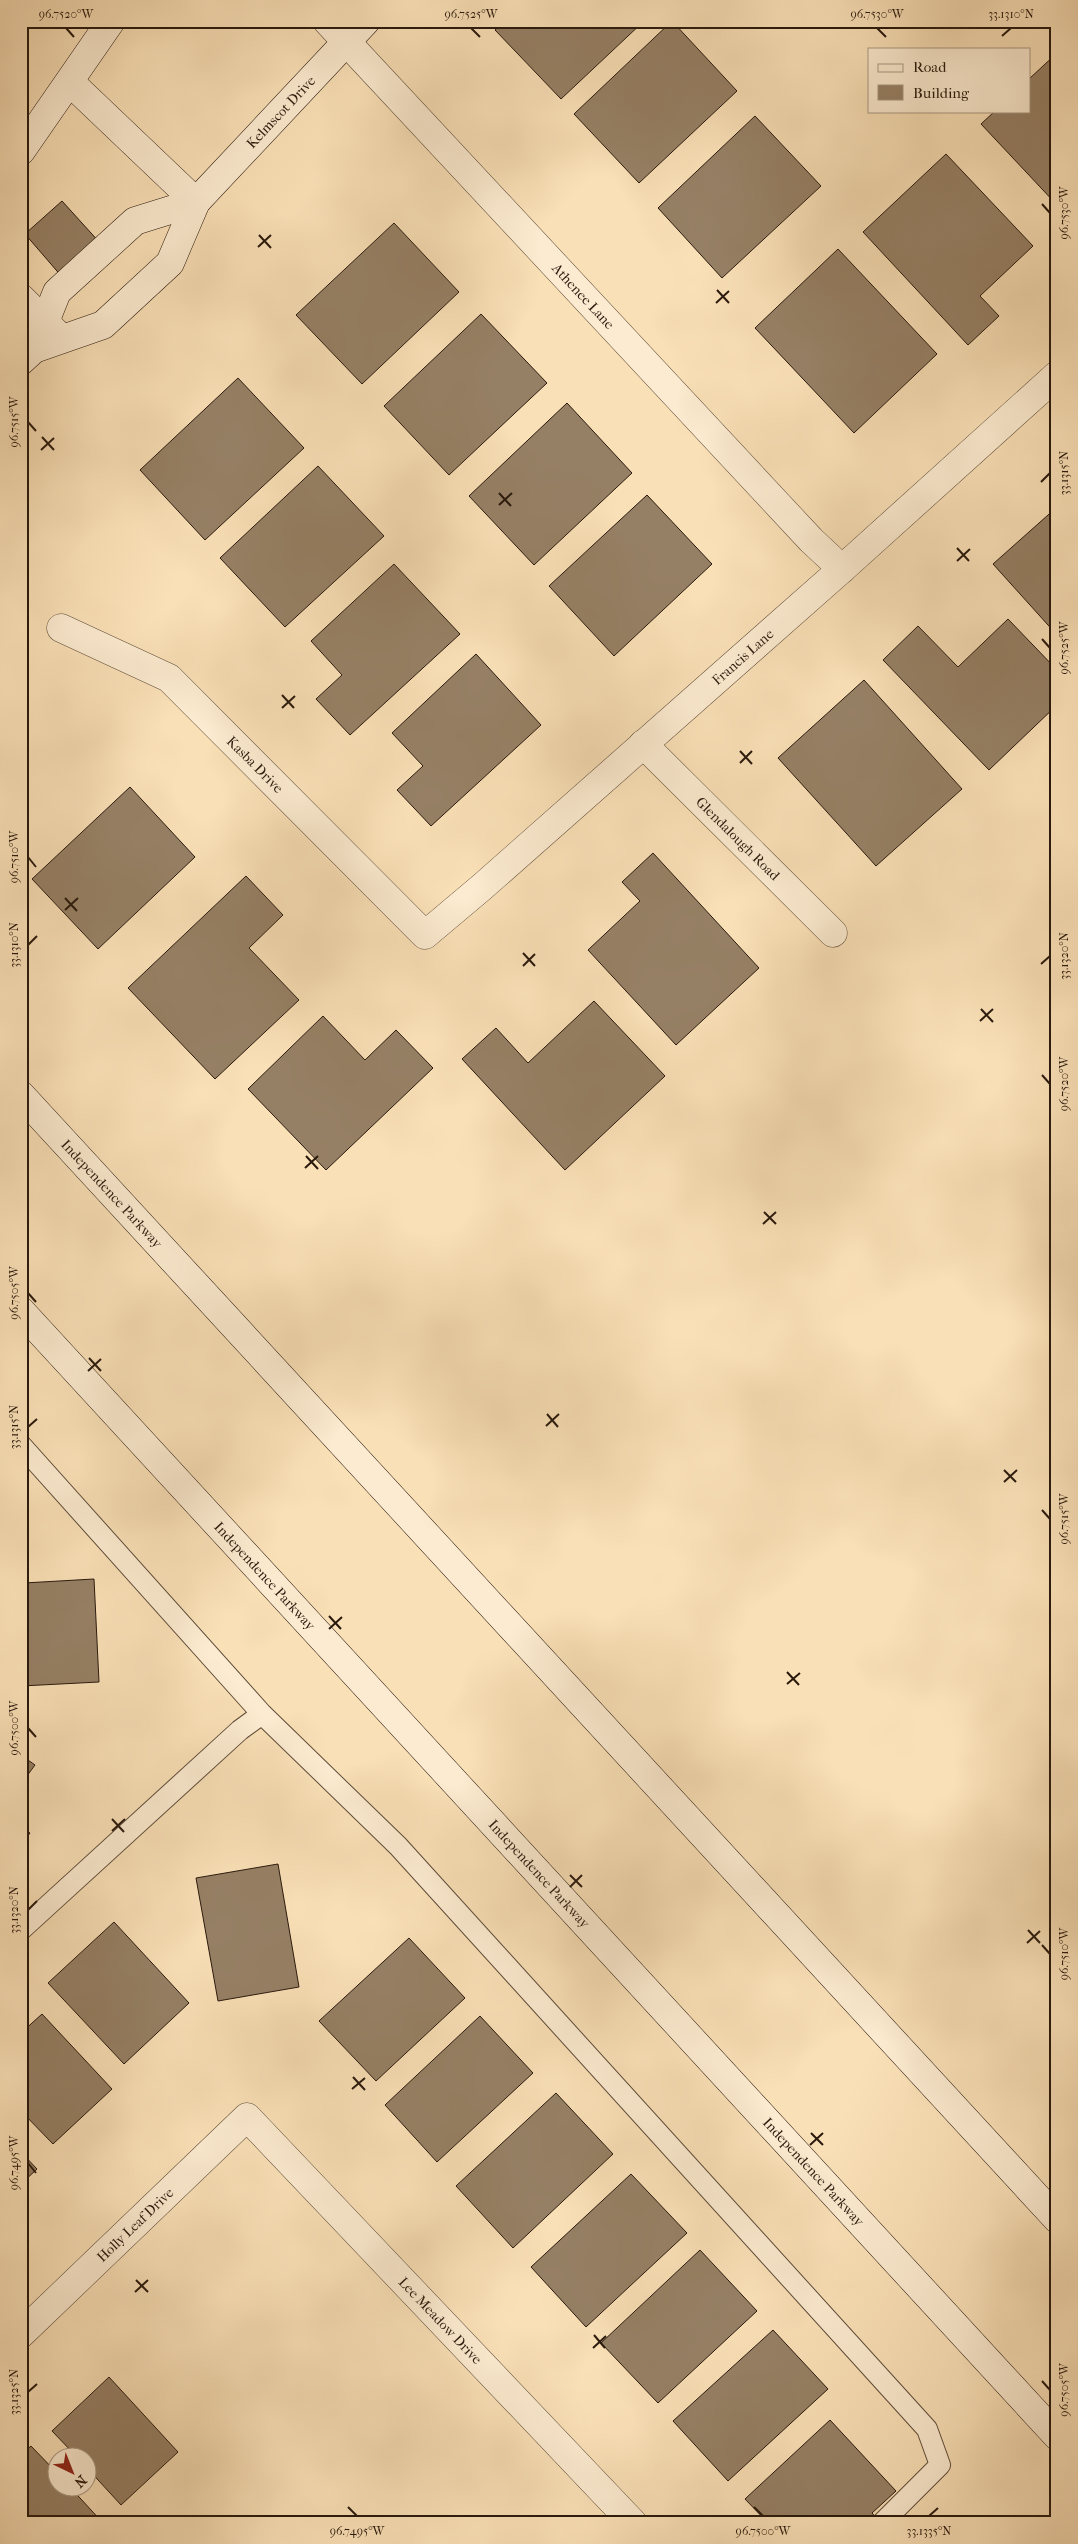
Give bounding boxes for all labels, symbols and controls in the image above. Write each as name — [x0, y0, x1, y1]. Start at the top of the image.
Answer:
text: 96.7520°W — [39, 7, 94, 21]
text: 96.7525°W — [445, 7, 499, 21]
text: 96.7530°W — [850, 7, 905, 21]
text: 33.1310°N — [988, 7, 1034, 21]
legend — [868, 48, 1030, 112]
text: Road — [913, 58, 947, 76]
street label: Kelmscot Drive — [243, 72, 319, 152]
text: Building — [913, 84, 970, 102]
text: 96.7530°W — [1057, 185, 1071, 240]
street label: Athenee Lane — [548, 259, 618, 333]
text: 96.7515°W — [7, 395, 21, 447]
text: 33.1315°N — [1057, 451, 1071, 495]
text: 96.7525°W — [1057, 620, 1071, 674]
street label: Francis Lane — [709, 625, 777, 689]
street label: Kasba Drive — [223, 733, 287, 797]
street label: Glendalough Road — [692, 794, 783, 884]
text: 96.7510°W — [7, 830, 21, 883]
text: 33.1310°N — [7, 922, 21, 968]
text: 33.1320°N — [1057, 932, 1071, 980]
text: 96.7520°W — [1057, 1056, 1071, 1111]
street label: Independence Parkway — [57, 1136, 166, 1252]
text: 96.7505°W — [7, 1265, 21, 1320]
text: 33.1315°N — [7, 1405, 21, 1449]
text: 96.7515°W — [1057, 1492, 1071, 1544]
street label: Independence Parkway — [210, 1518, 319, 1634]
text: 96.7500°W — [7, 1699, 21, 1755]
street label: Independence Parkway — [485, 1816, 593, 1932]
text: 33.1320°N — [7, 1886, 21, 1934]
text: 96.7510°W — [1057, 1927, 1071, 1980]
street label: Independence Parkway — [759, 2114, 868, 2230]
text: 96.7495°W — [7, 2134, 21, 2190]
street label: Holly Leaf Drive — [93, 2184, 177, 2266]
street label: Lee Meadow Drive — [395, 2274, 485, 2368]
text: 96.7505°W — [1057, 2362, 1071, 2417]
text: 33.1325°N — [7, 2369, 21, 2415]
north arrow — [48, 2446, 98, 2496]
text: N — [71, 2471, 90, 2491]
text: 96.7495°W — [330, 2524, 386, 2538]
text: 96.7500°W — [736, 2524, 792, 2538]
text: 33.1335°N — [907, 2524, 951, 2538]

